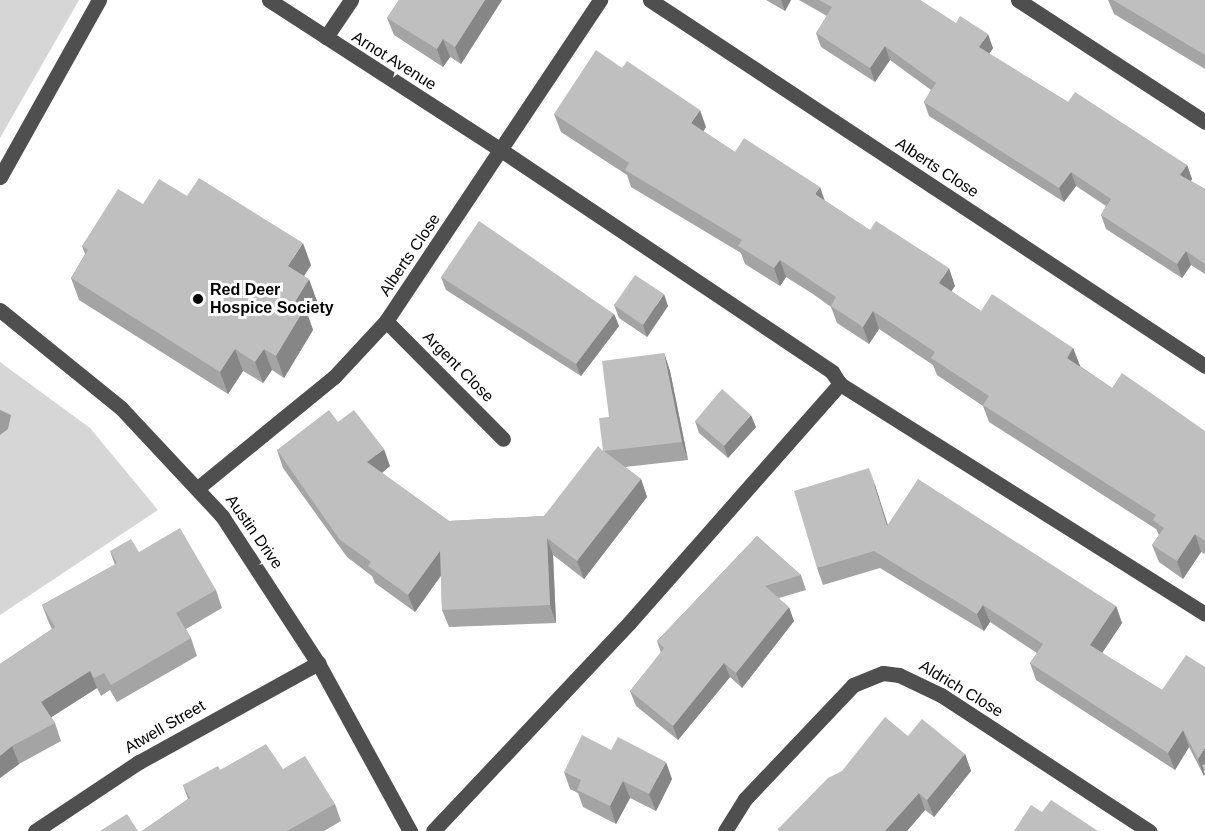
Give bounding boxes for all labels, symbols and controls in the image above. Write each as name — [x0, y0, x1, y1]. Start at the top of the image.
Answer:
street label: Arnot Avenue — [348, 27, 440, 95]
street label: Alberts Close — [892, 134, 982, 202]
street label: Alberts Close — [375, 210, 445, 300]
place label: Red Deer Hospice Society — [210, 280, 334, 318]
marker: Red Deer Hospice Society — [191, 292, 205, 306]
street label: Argent Close — [419, 328, 497, 406]
street label: Austin Drive — [221, 491, 287, 573]
street label: Aldrich Close — [916, 656, 1006, 722]
street label: Atwell Street — [121, 696, 209, 758]

